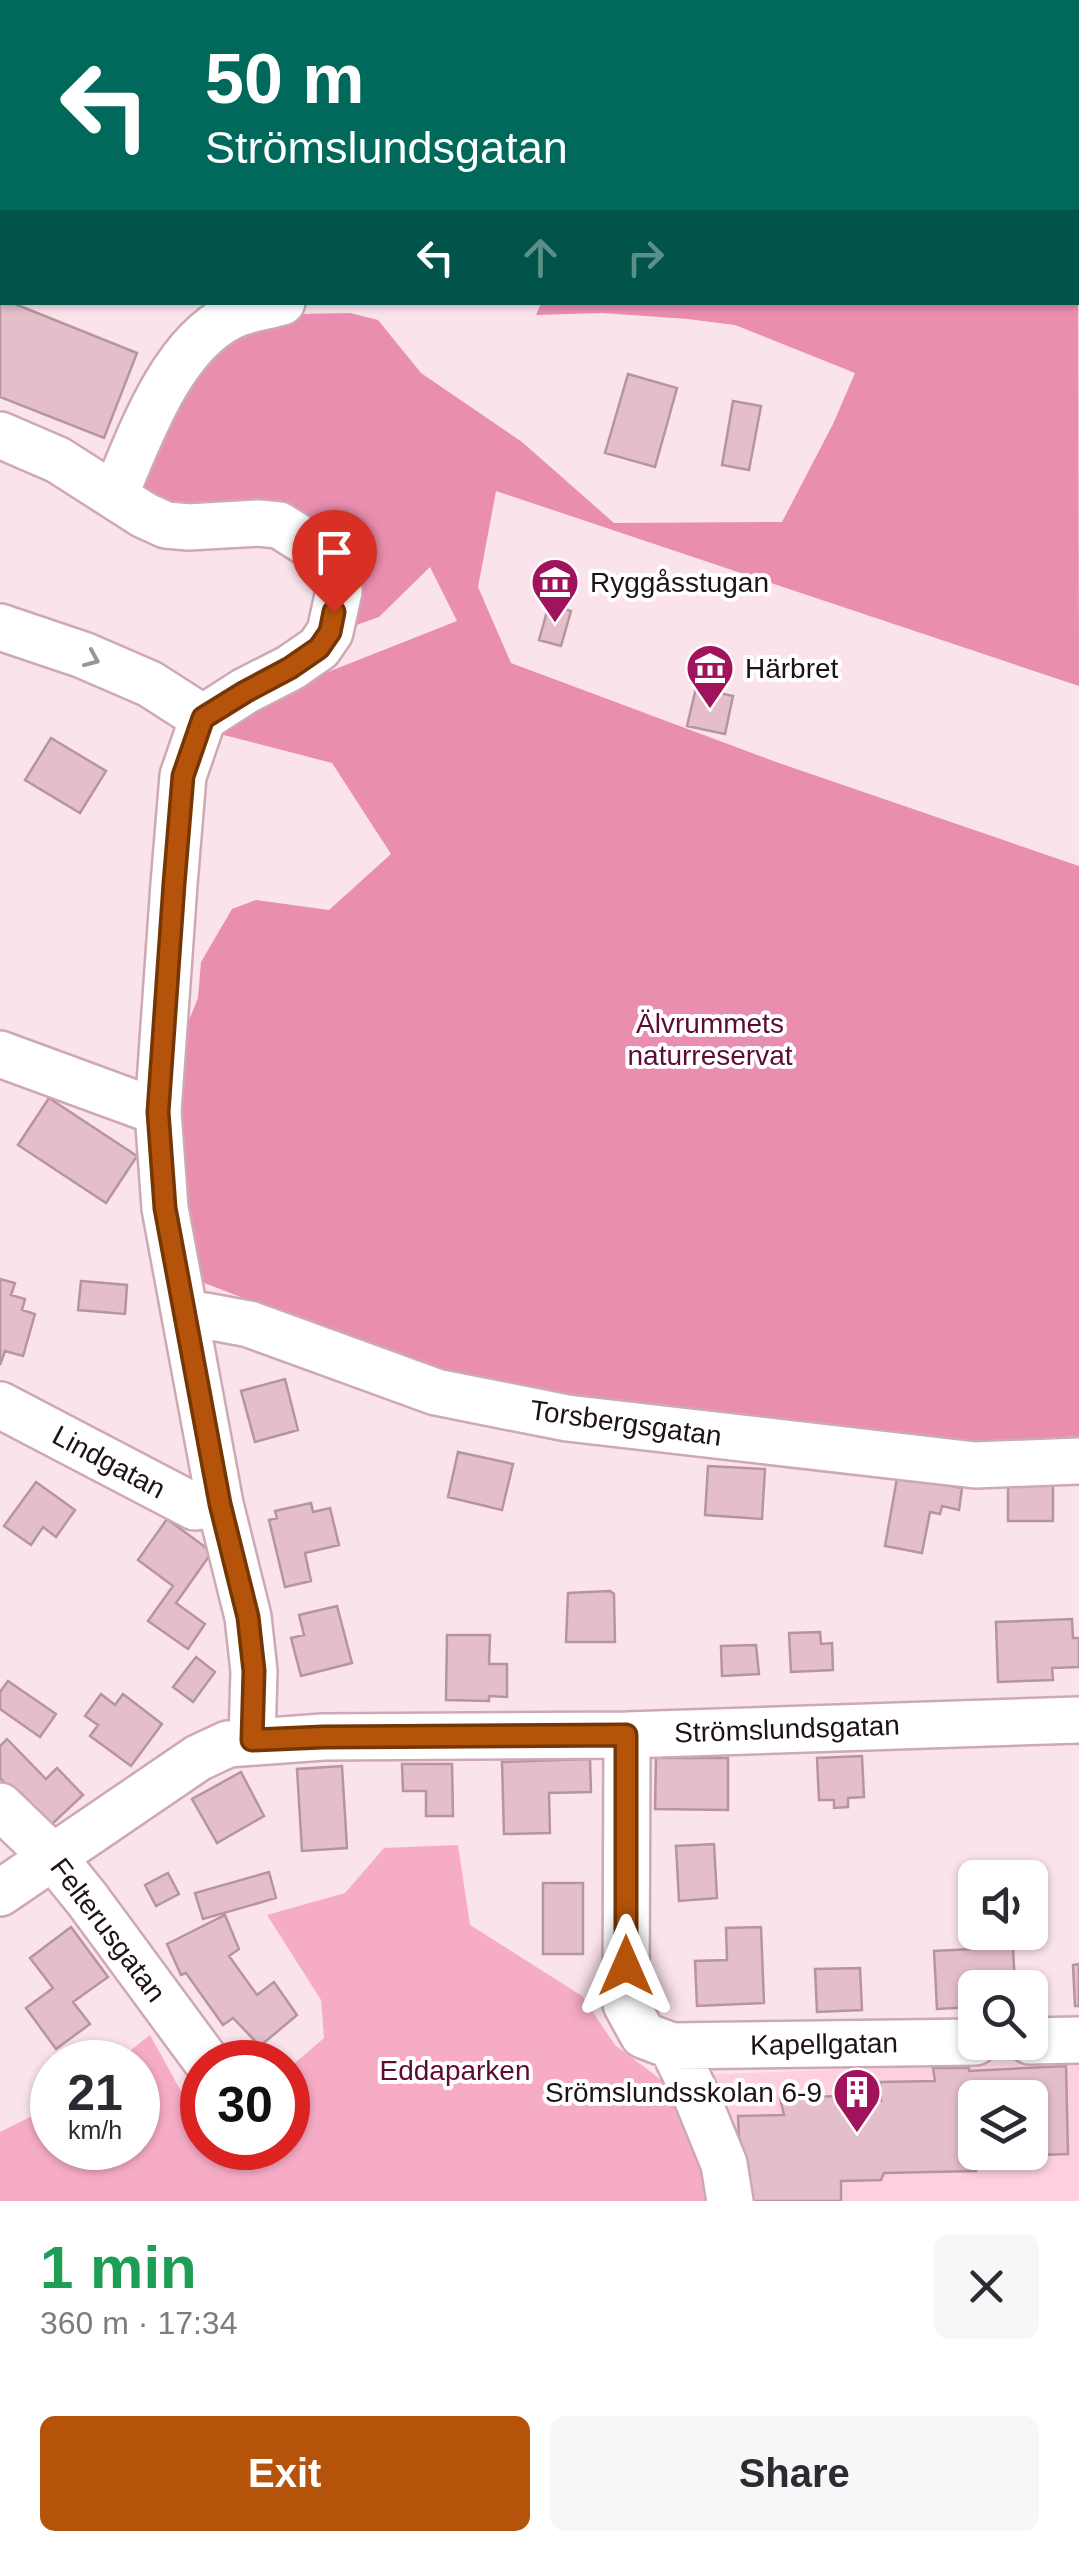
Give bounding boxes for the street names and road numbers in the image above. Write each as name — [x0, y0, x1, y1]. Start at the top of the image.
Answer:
street label: Torsbergsgatan — [528, 1394, 724, 1452]
street label: Lindgatan — [47, 1419, 171, 1505]
street label: Strömslundsgatan — [674, 1710, 900, 1748]
street label: Felterusgatan — [44, 1852, 172, 2008]
street label: Kapellgatan — [750, 2027, 898, 2061]

